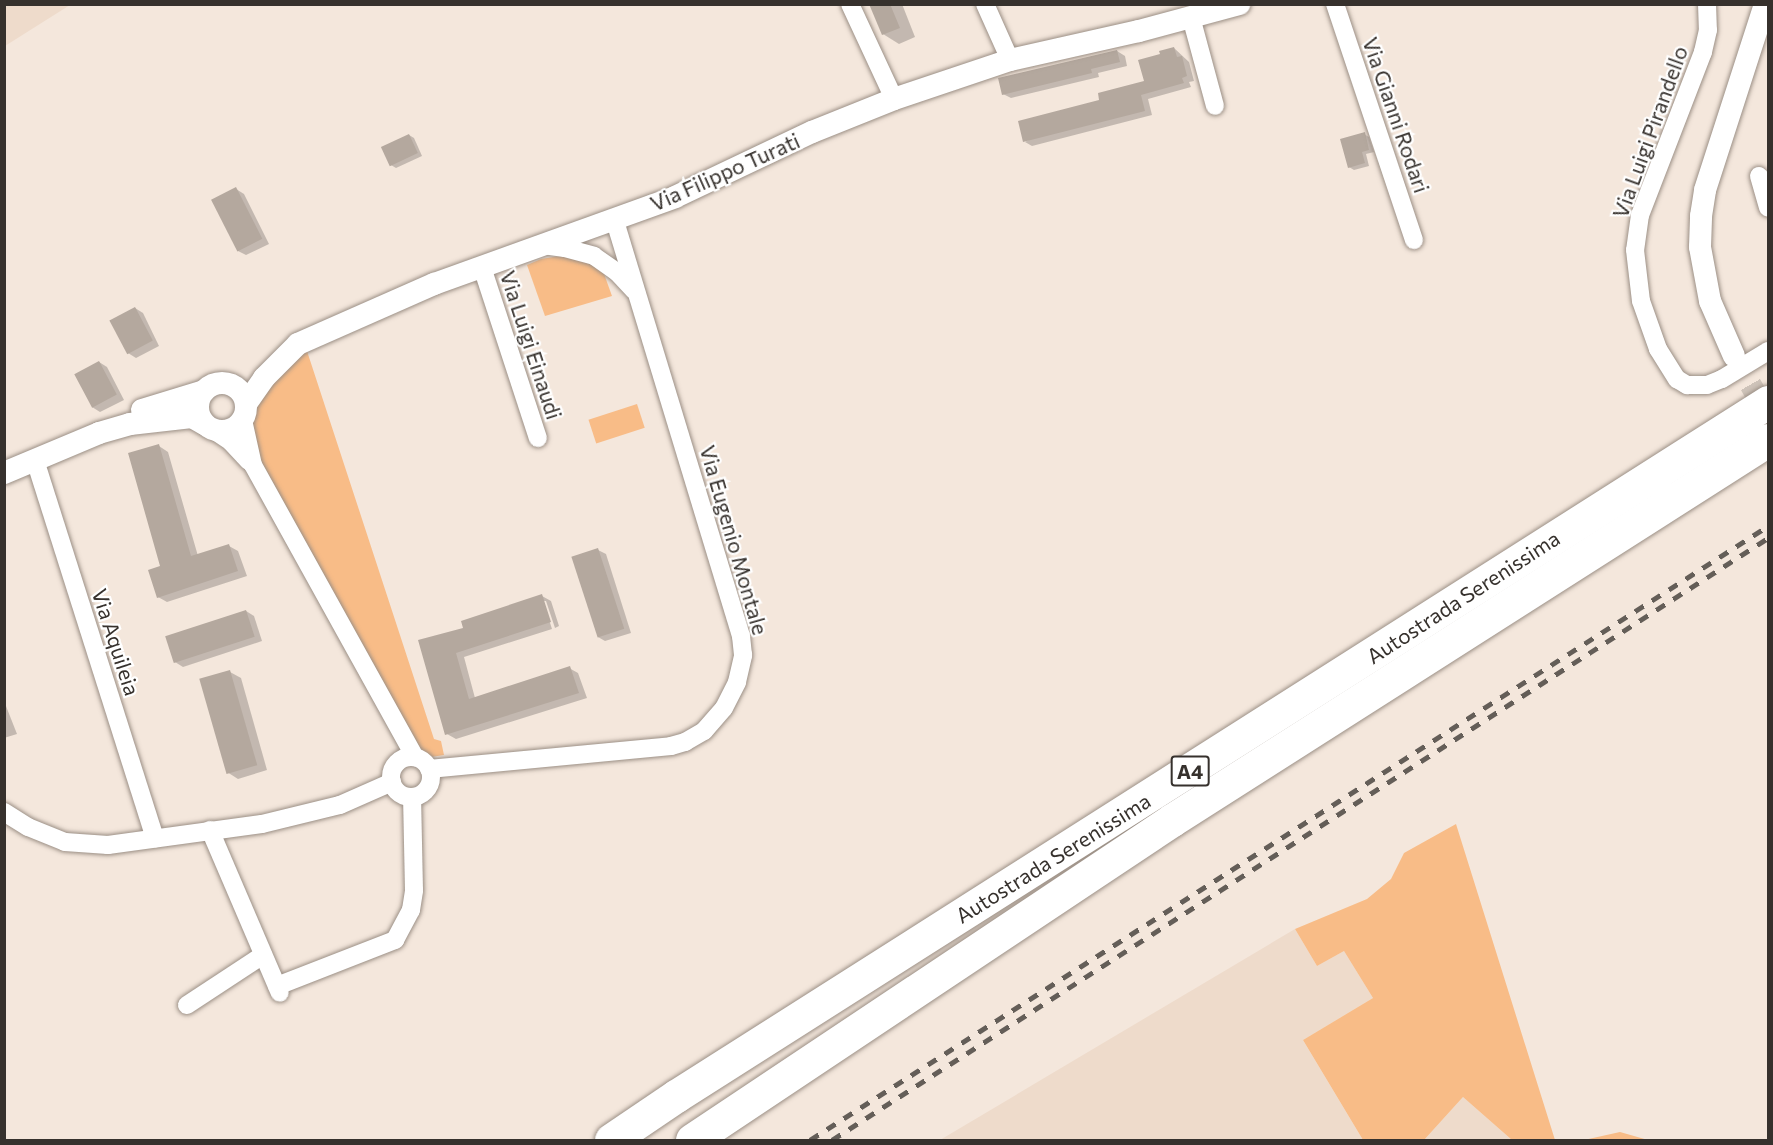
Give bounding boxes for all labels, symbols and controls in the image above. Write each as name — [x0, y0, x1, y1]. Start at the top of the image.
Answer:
street label: Via Gianni Rodari — [1358, 34, 1434, 196]
street label: Via Luigi Pirandello — [1607, 43, 1693, 221]
street label: Via Filippo Turati — [646, 128, 804, 216]
street label: Via Luigi Einaudi — [495, 267, 567, 423]
street label: Via Eugenio Montale — [695, 442, 773, 638]
street label: Autostrada Serenissima — [1362, 525, 1564, 669]
street label: Via Aquileia — [87, 585, 145, 699]
road number: A4 — [1170, 754, 1210, 788]
street label: Autostrada Serenissima — [951, 788, 1155, 928]

